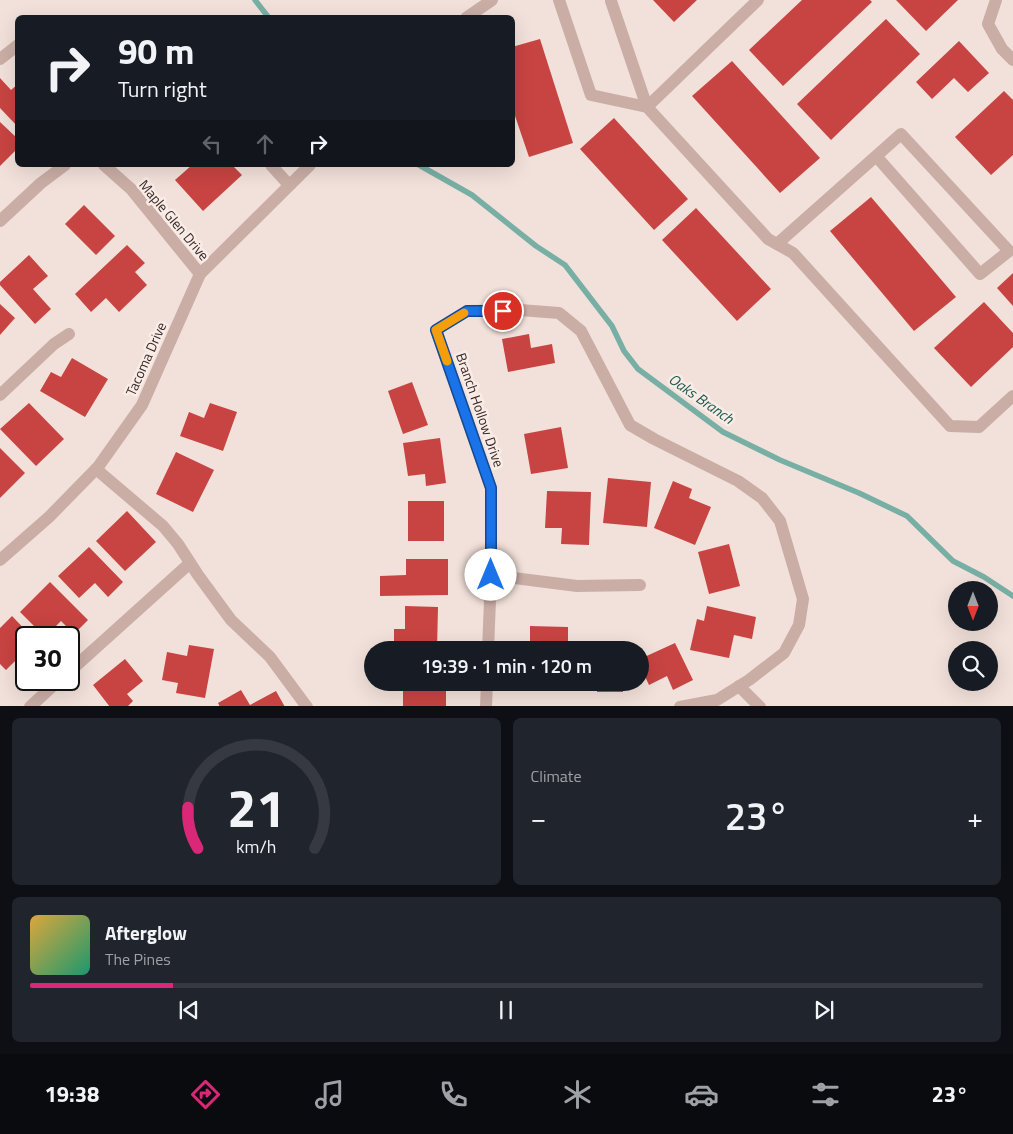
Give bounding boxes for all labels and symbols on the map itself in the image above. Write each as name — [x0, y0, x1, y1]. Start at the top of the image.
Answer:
street label: Maple Glen Drive — [134, 175, 214, 265]
pin — [482, 290, 524, 332]
street label: Tacoma Drive — [120, 318, 171, 399]
street label: Branch Hollow Drive — [451, 350, 510, 470]
water label: Oaks Branch — [664, 368, 739, 430]
position arrow — [464, 548, 516, 600]
north arrow — [948, 581, 998, 631]
speed limit sign: 30 — [15, 626, 80, 691]

